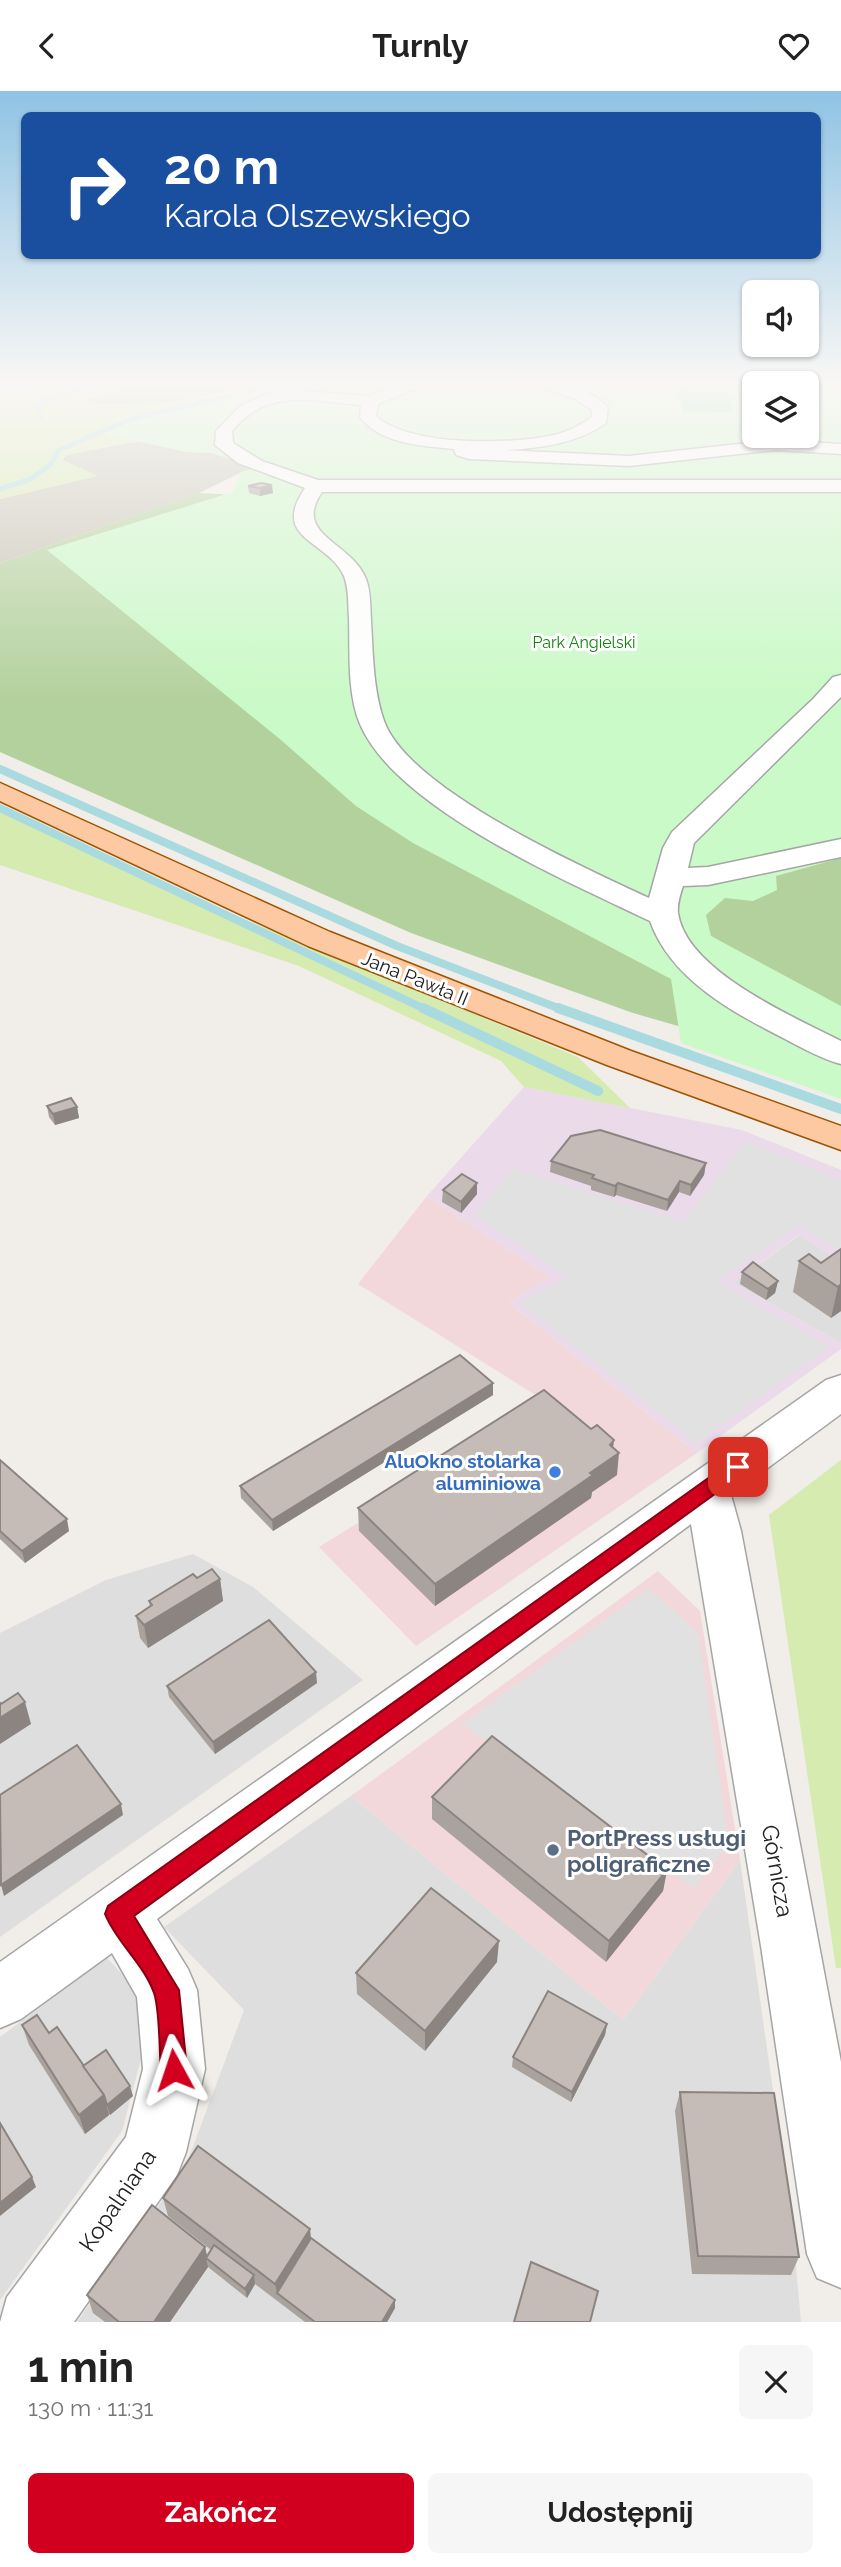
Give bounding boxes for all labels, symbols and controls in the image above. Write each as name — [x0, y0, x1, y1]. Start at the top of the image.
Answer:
icon: back — [28, 27, 66, 65]
text: Turnly — [372, 27, 469, 64]
icon: heart — [775, 27, 813, 65]
text: 20 m — [164, 138, 279, 195]
icon: right — [49, 140, 140, 231]
text: Karola Olszewskiego — [164, 197, 471, 234]
map controls — [742, 280, 819, 448]
button: sound — [742, 280, 819, 357]
button: layers — [742, 371, 819, 448]
park label: Park Angielski — [532, 633, 636, 652]
street label: Jana Pawła II — [358, 947, 472, 1009]
pin — [708, 1437, 768, 1497]
icon: arrive — [719, 1448, 757, 1486]
place label: AluOkno stolarka aluminiowa — [384, 1450, 541, 1494]
marker: AluOkno stolarka aluminiowa — [547, 1464, 563, 1480]
street label: Górnicza — [757, 1823, 799, 1919]
place label: PortPress usługi poligraficzne — [567, 1824, 746, 1877]
marker: PortPress usługi poligraficzne — [545, 1842, 561, 1858]
position arrow — [137, 2033, 211, 2107]
street label: Kopalniana — [73, 2144, 161, 2256]
text: 1 min — [28, 2343, 134, 2392]
button: close — [739, 2345, 813, 2419]
text: 130 m · 11:31 — [28, 2394, 153, 2421]
button: Zakończ — [28, 2473, 414, 2553]
button: Udostępnij — [428, 2473, 813, 2553]

